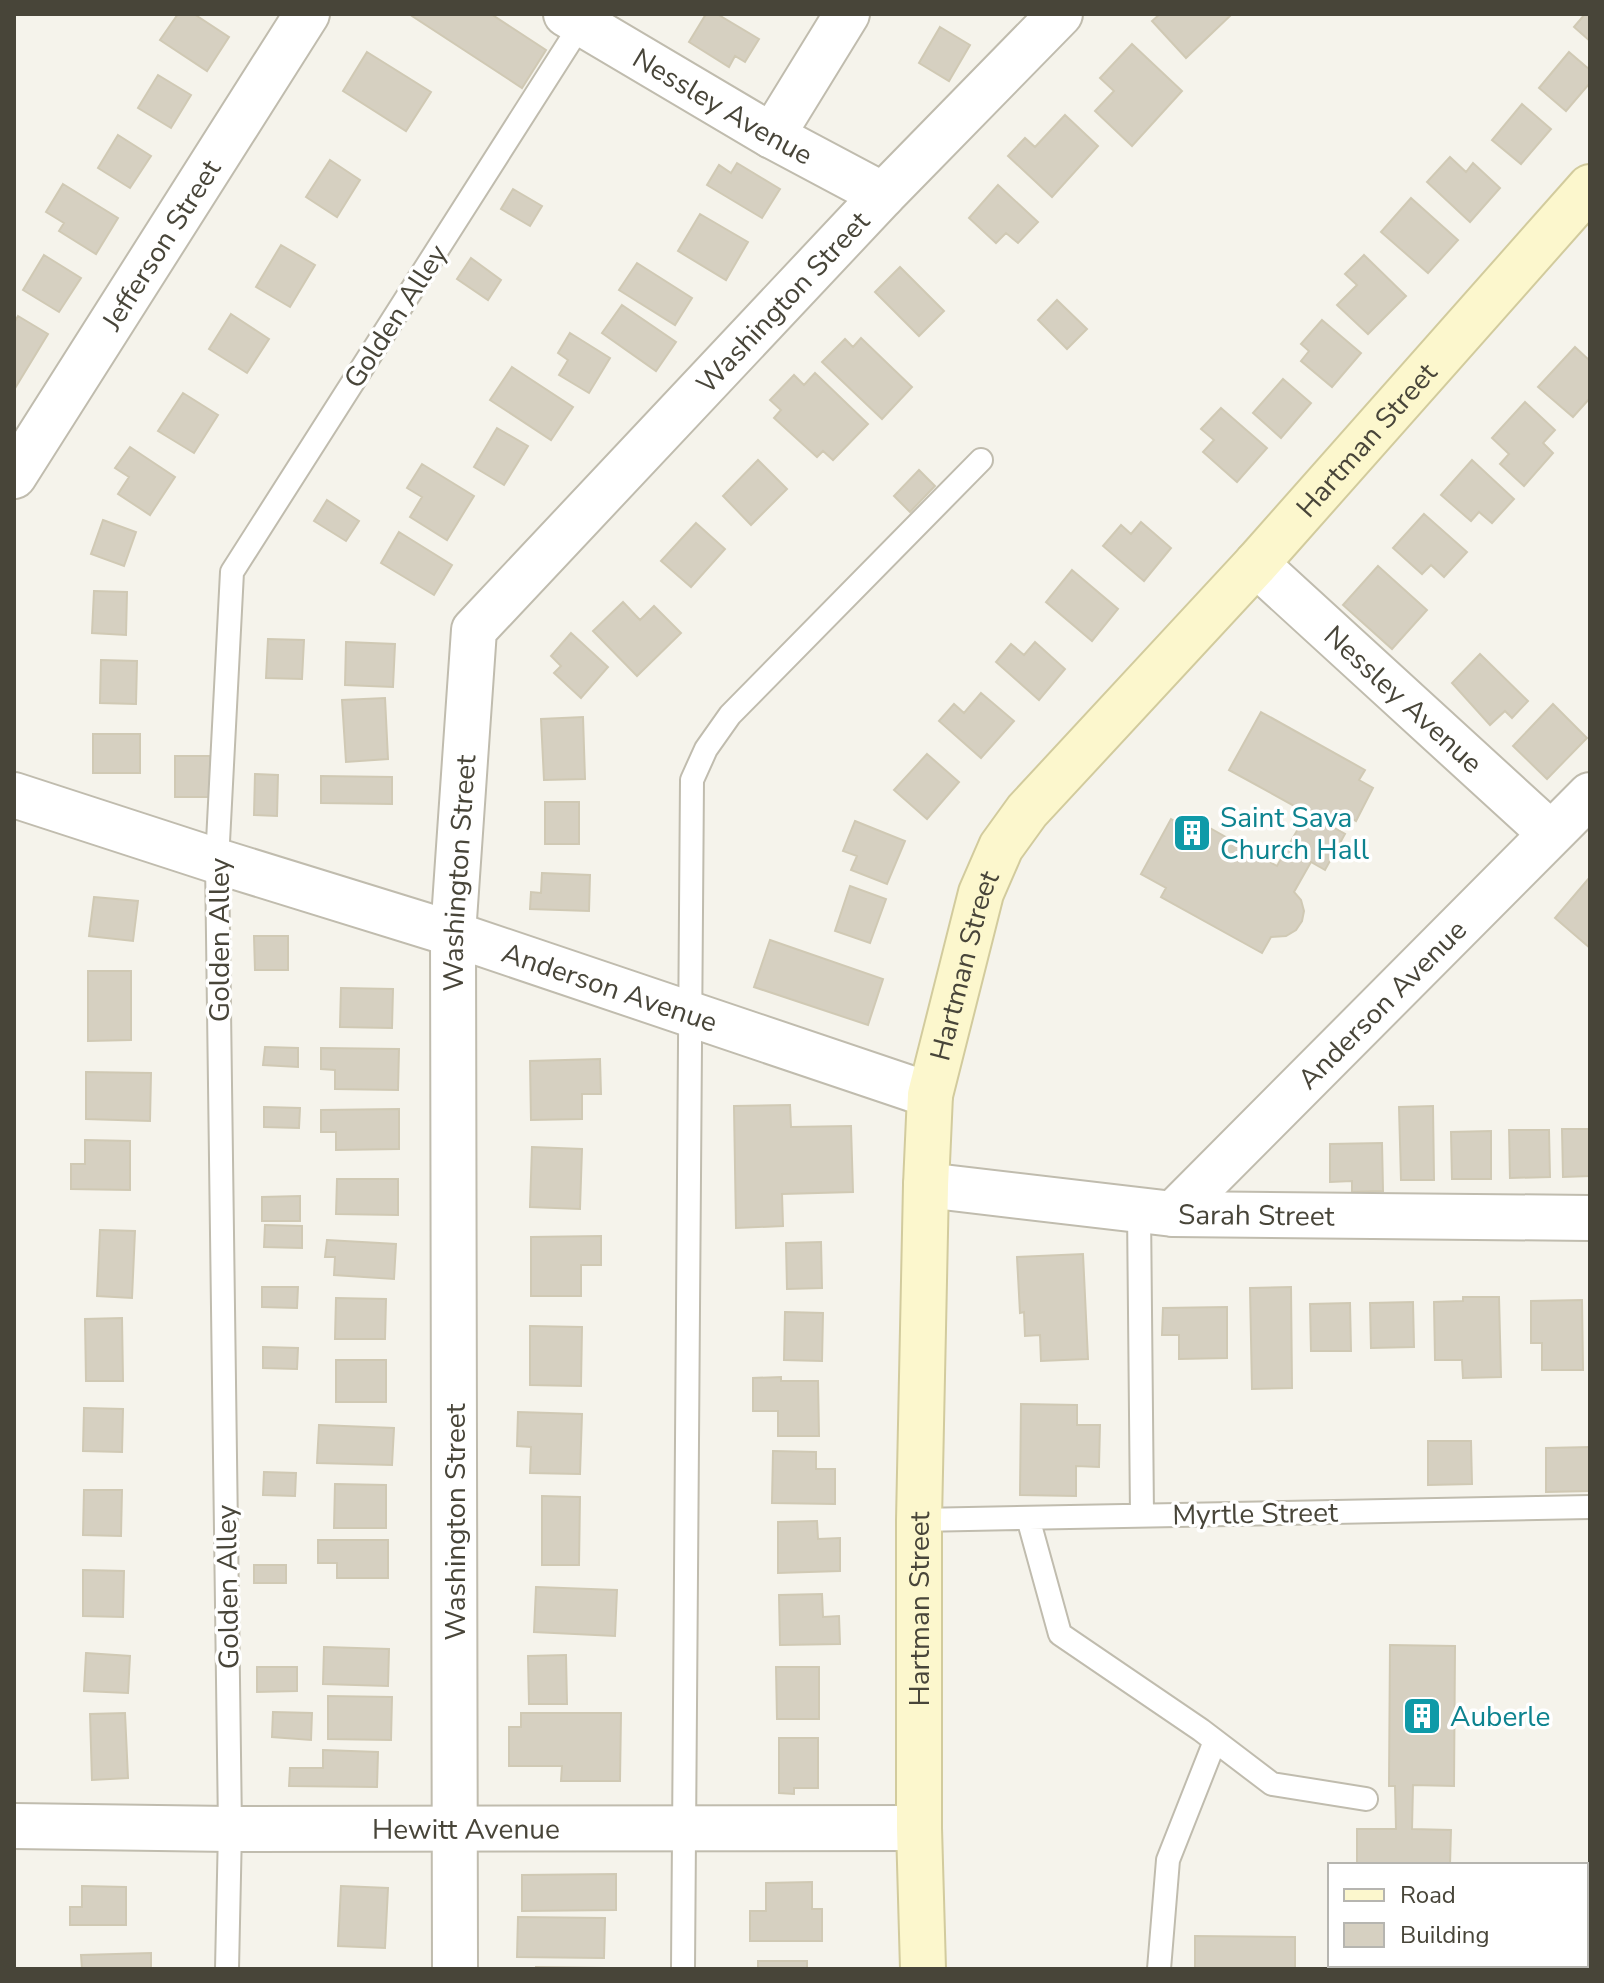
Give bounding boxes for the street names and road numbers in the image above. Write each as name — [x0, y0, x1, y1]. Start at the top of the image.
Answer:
street label: Nessley Avenue — [625, 40, 819, 174]
street label: Jefferson Street — [93, 152, 230, 339]
street label: Washington Street — [688, 203, 878, 402]
street label: Golden Alley — [335, 237, 457, 396]
street label: Hartman Street — [1288, 355, 1446, 526]
street label: Nessley Avenue — [1315, 617, 1490, 782]
street label: Washington Street — [435, 753, 485, 992]
street label: Golden Alley — [201, 857, 239, 1022]
street label: Hartman Street — [921, 865, 1009, 1065]
street label: Anderson Avenue — [1290, 912, 1475, 1098]
street label: Anderson Avenue — [497, 934, 722, 1042]
street label: Sarah Street — [1178, 1196, 1335, 1236]
street label: Washington Street — [437, 1403, 475, 1640]
street label: Myrtle Street — [1172, 1494, 1338, 1534]
street label: Golden Alley — [208, 1504, 248, 1669]
street label: Hartman Street — [901, 1511, 939, 1707]
street label: Hewitt Avenue — [372, 1811, 560, 1849]

